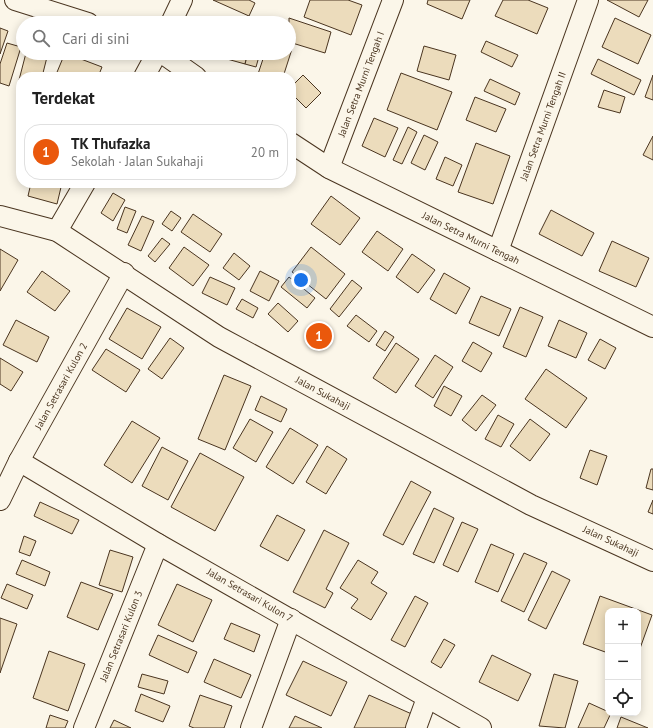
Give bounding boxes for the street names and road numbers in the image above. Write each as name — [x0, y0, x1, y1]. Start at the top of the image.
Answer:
street label: Jalan Setra Murni Tengah I — [334, 29, 387, 140]
street label: Jalan Setra Murni Tengah II — [517, 70, 569, 183]
street label: Jalan Setra Murni Tengah — [419, 208, 522, 267]
street label: Jalan Setrasari Kulon 2 — [31, 340, 90, 432]
street label: Jalan Sukahaji — [293, 373, 353, 413]
street label: Jalan Sukahaji — [580, 522, 641, 560]
street label: Jalan Setrasari Kulon 7 — [204, 565, 295, 625]
street label: Jalan Setrasari Kulon 3 — [96, 589, 145, 684]

